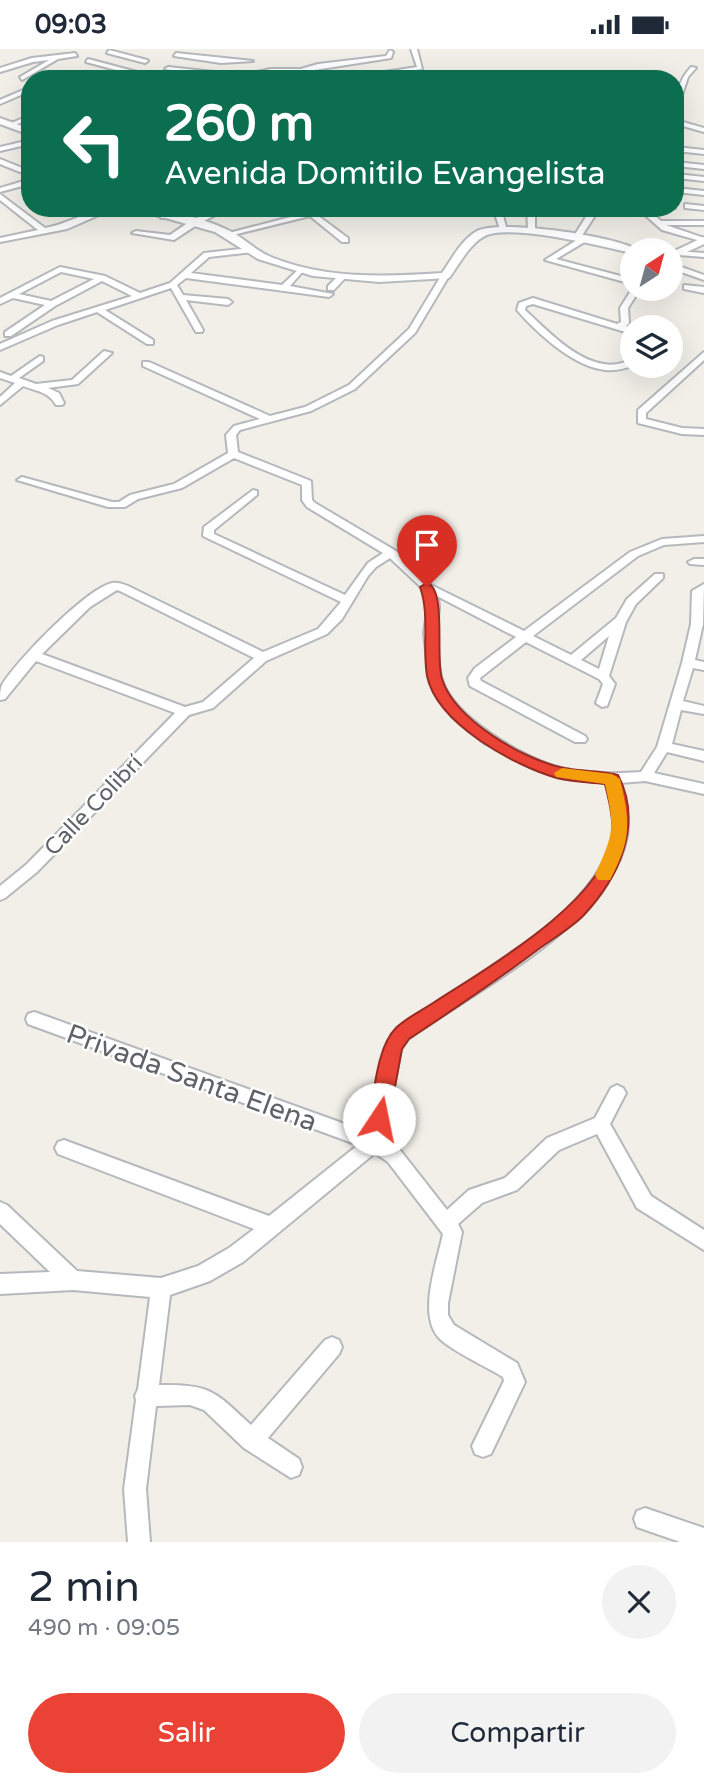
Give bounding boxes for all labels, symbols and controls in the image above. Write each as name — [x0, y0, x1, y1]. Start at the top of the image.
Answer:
text: 09:03 — [35, 9, 107, 40]
text: 260 m — [164, 95, 314, 154]
icon: left — [49, 98, 140, 189]
text: Avenida Domitilo Evangelista — [164, 155, 606, 193]
north arrow — [620, 238, 682, 301]
map controls — [620, 238, 683, 378]
button: layers — [620, 315, 683, 378]
pin — [397, 515, 457, 587]
icon: arrive — [408, 526, 446, 564]
street label: Calle Colibrí — [39, 749, 149, 862]
street label: Privada Santa Elena — [62, 1017, 322, 1139]
position arrow — [342, 1082, 416, 1156]
text: 2 min — [28, 1562, 140, 1613]
button: close — [602, 1565, 676, 1639]
text: 490 m · 09:05 — [28, 1614, 180, 1642]
button: Salir — [28, 1693, 345, 1773]
button: Compartir — [359, 1693, 676, 1773]

